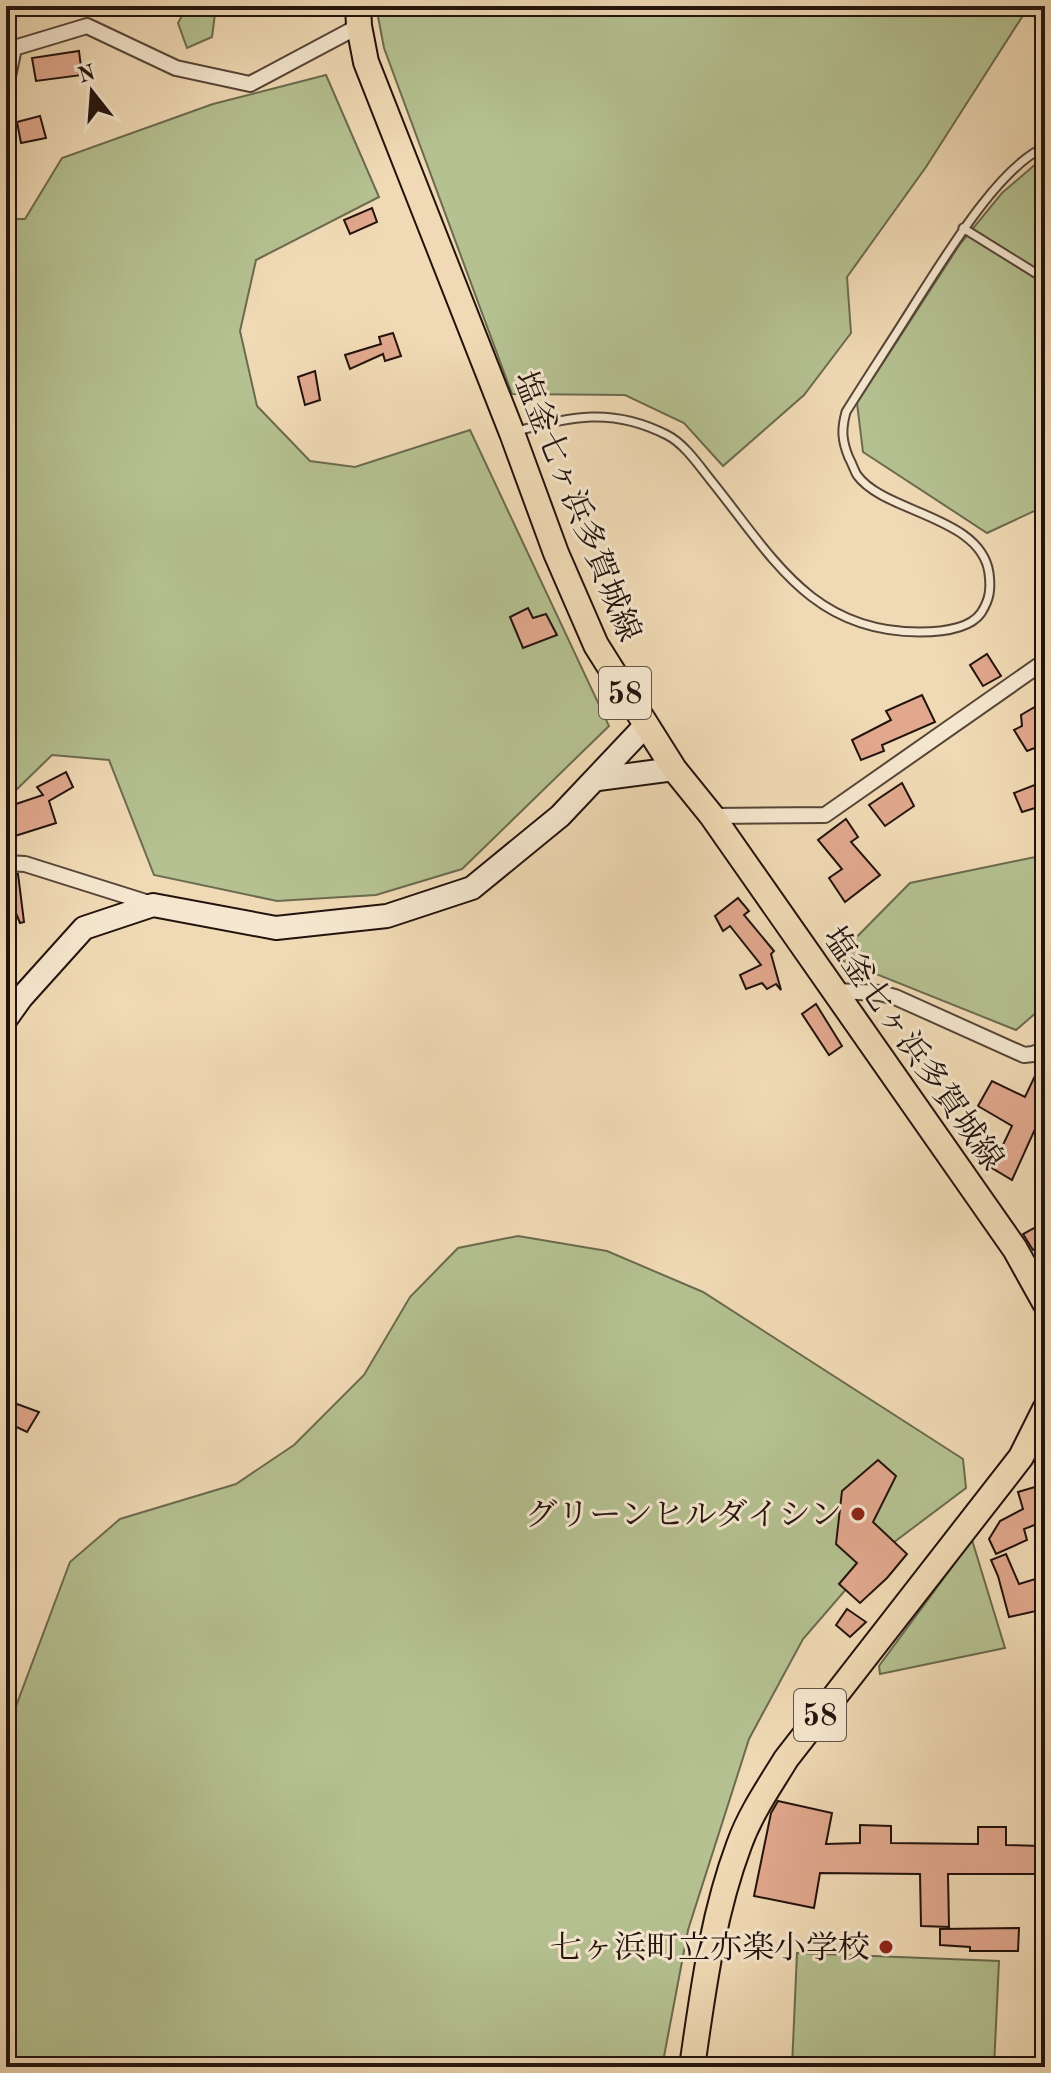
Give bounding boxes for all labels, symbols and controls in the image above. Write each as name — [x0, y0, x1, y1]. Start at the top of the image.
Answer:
north arrow — [52, 52, 132, 132]
text: N — [75, 62, 98, 88]
street label: 塩釜七ヶ浜多賀城線 — [506, 366, 648, 647]
road number: 58 — [599, 667, 651, 719]
street label: 塩釜七ヶ浜多賀城線 — [816, 920, 1011, 1177]
place label: グリーンヒルダイシン — [525, 1498, 842, 1533]
marker: グリーンヒルダイシン — [849, 1505, 867, 1523]
road number: 58 — [794, 1689, 846, 1741]
place label: 七ヶ浜町立亦楽小学校 — [550, 1931, 870, 1966]
marker: 七ヶ浜町立亦楽小学校 — [877, 1938, 895, 1956]

